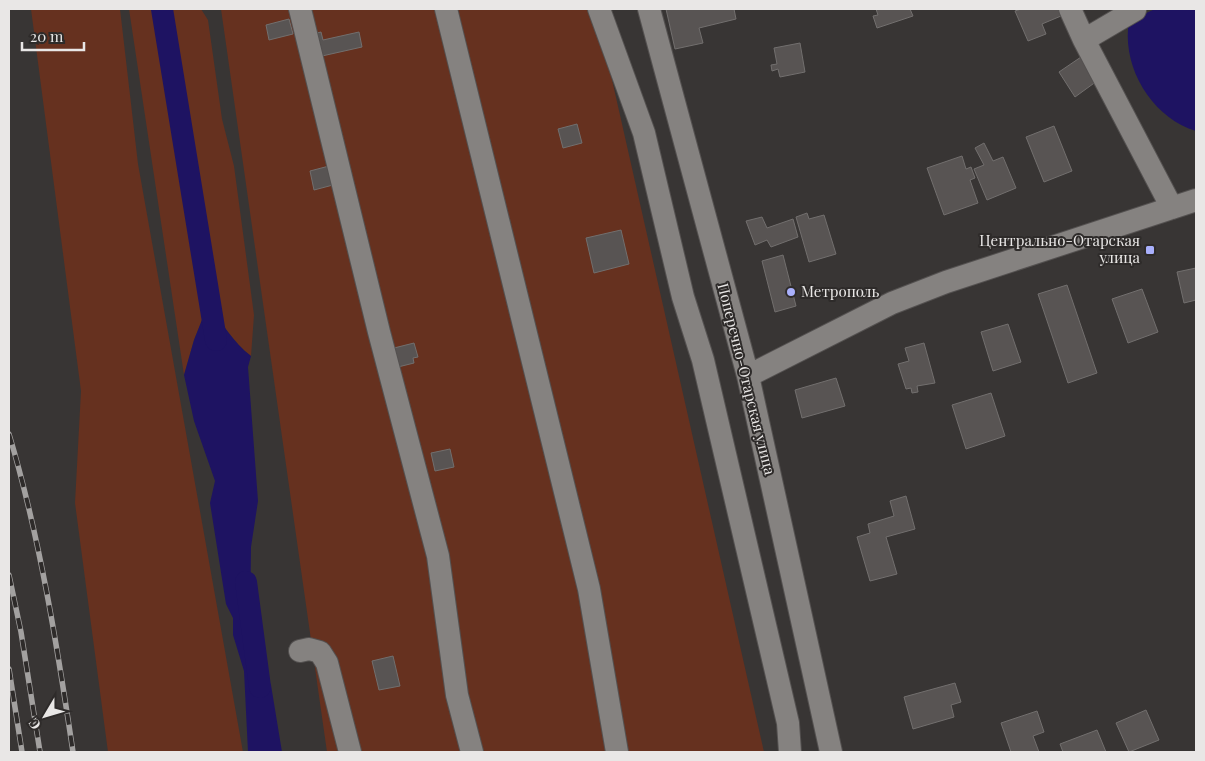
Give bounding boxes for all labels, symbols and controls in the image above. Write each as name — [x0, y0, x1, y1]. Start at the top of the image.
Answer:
scale bar — [22, 20, 85, 52]
text: 20 m — [30, 26, 64, 46]
place label: Центрально-Отарская улица — [979, 230, 1141, 267]
marker: Центрально-Отарская улица — [1144, 244, 1156, 256]
street label: Поперечно-Отарская улица — [713, 281, 781, 477]
place label: Метрополь — [801, 281, 879, 301]
marker: Метрополь — [785, 286, 797, 298]
north arrow — [20, 691, 70, 741]
text: С — [24, 714, 45, 734]

